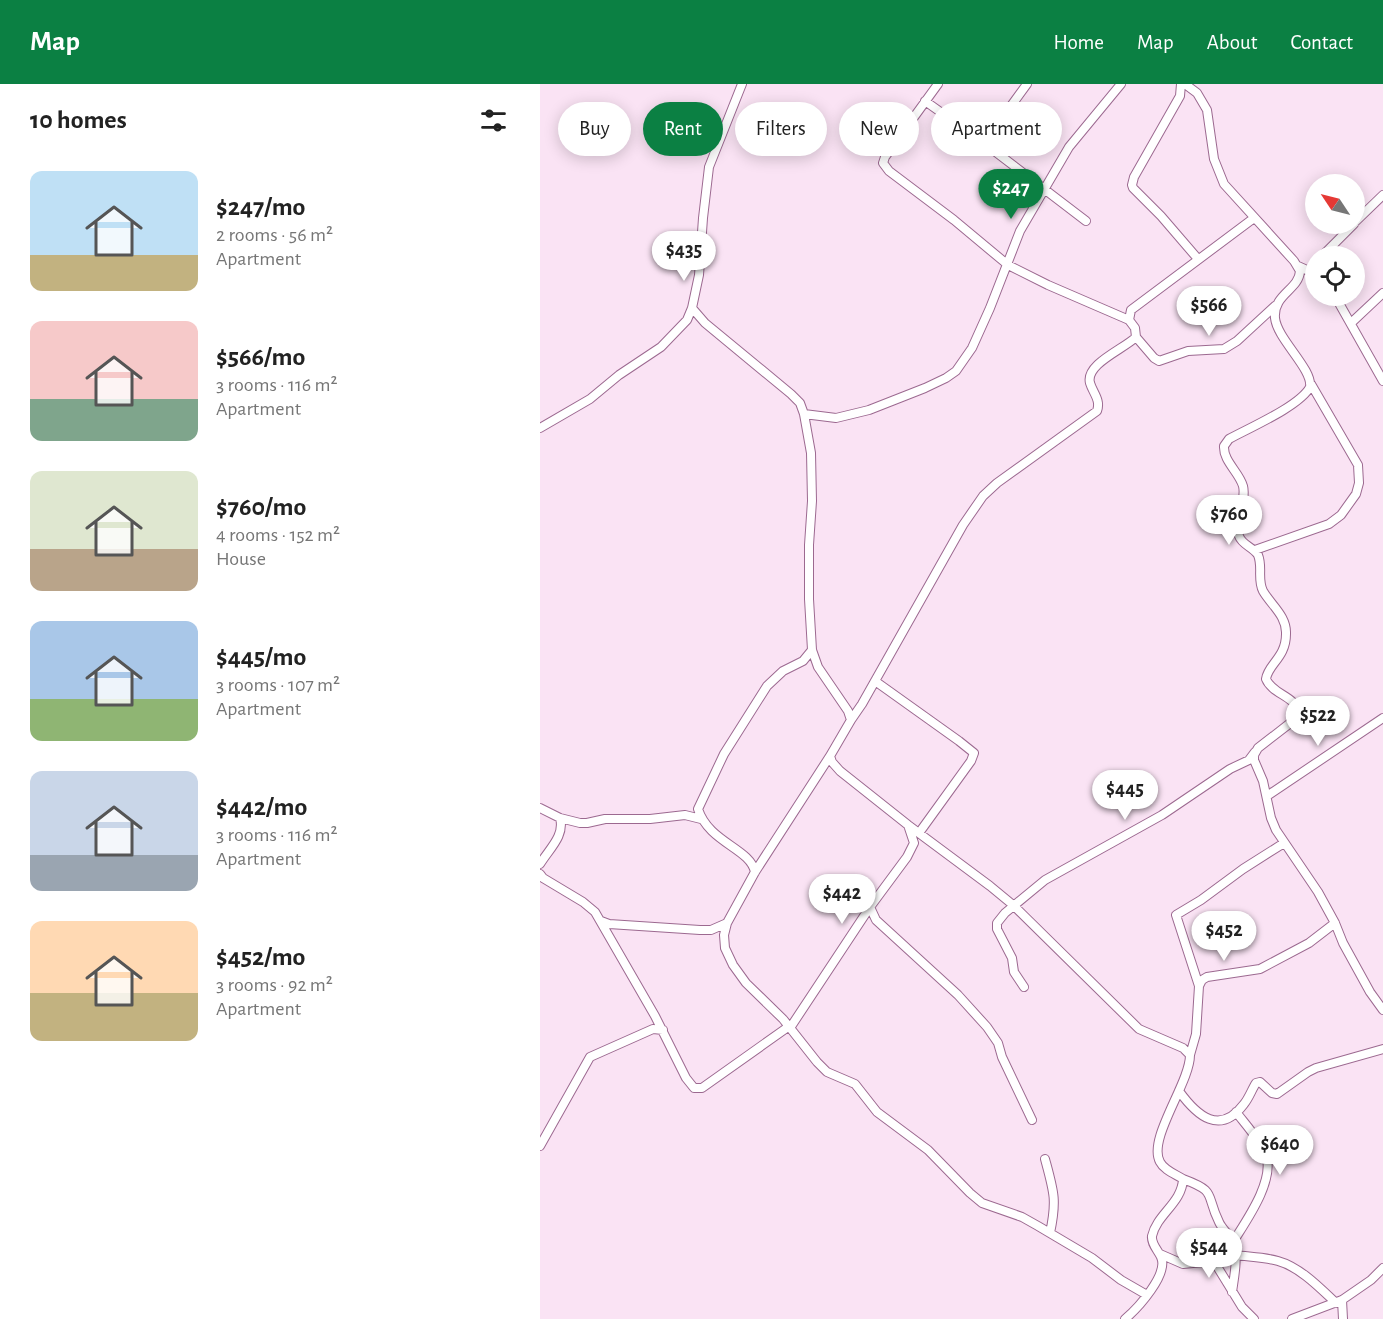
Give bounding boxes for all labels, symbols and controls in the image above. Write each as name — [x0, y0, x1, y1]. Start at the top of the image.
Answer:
text: Map — [30, 28, 80, 56]
text: Home — [1053, 32, 1104, 53]
text: Map — [1137, 32, 1174, 53]
text: About — [1207, 32, 1257, 53]
text: Contact — [1290, 32, 1353, 53]
chip: Buy — [558, 102, 631, 156]
chip: Rent — [643, 102, 723, 156]
chip: Filters — [735, 102, 827, 156]
chip: New — [839, 102, 919, 156]
chip: Apartment — [931, 102, 1062, 156]
icon: filters — [477, 104, 510, 137]
text: 10 homes — [30, 107, 127, 133]
pin: $247 — [975, 169, 1047, 220]
north arrow — [1305, 174, 1365, 234]
map controls — [1305, 174, 1365, 306]
text: $247 — [992, 178, 1030, 198]
text: $247/mo — [216, 194, 305, 220]
icon: home — [78, 195, 150, 267]
text: 2 rooms · 56 m² — [216, 225, 333, 245]
pin: $435 — [648, 231, 720, 282]
text: $435 — [666, 240, 702, 260]
button: locate — [1305, 246, 1365, 306]
text: Apartment — [216, 249, 301, 269]
pin: $566 — [1173, 286, 1245, 337]
text: $566 — [1191, 295, 1227, 315]
text: $566/mo — [216, 344, 305, 370]
icon: home — [78, 345, 150, 417]
text: 3 rooms · 116 m² — [216, 375, 337, 395]
text: Apartment — [216, 399, 301, 419]
text: $760/mo — [216, 494, 306, 520]
icon: home — [78, 495, 150, 567]
pin: $760 — [1193, 495, 1265, 546]
text: $760 — [1210, 504, 1248, 524]
text: 4 rooms · 152 m² — [216, 525, 340, 545]
text: House — [216, 549, 266, 569]
text: $445/mo — [216, 644, 306, 670]
icon: home — [78, 645, 150, 717]
text: 3 rooms · 107 m² — [216, 675, 340, 695]
pin: $522 — [1282, 696, 1354, 747]
text: Apartment — [216, 699, 301, 719]
text: $522 — [1300, 705, 1336, 725]
pin: $445 — [1089, 770, 1161, 821]
text: $445 — [1106, 779, 1144, 799]
text: $442/mo — [216, 794, 307, 820]
icon: home — [78, 795, 150, 867]
text: 3 rooms · 116 m² — [216, 825, 337, 845]
text: Apartment — [216, 849, 301, 869]
pin: $442 — [806, 874, 878, 925]
text: $442 — [823, 883, 861, 903]
pin: $452 — [1188, 911, 1260, 962]
text: $452 — [1205, 920, 1243, 940]
text: $452/mo — [216, 944, 305, 970]
icon: home — [78, 945, 150, 1017]
text: 3 rooms · 92 m² — [216, 975, 333, 995]
text: Apartment — [216, 999, 301, 1019]
pin: $640 — [1244, 1125, 1316, 1176]
text: $640 — [1260, 1134, 1300, 1154]
pin: $544 — [1173, 1228, 1245, 1279]
text: $544 — [1190, 1237, 1228, 1257]

